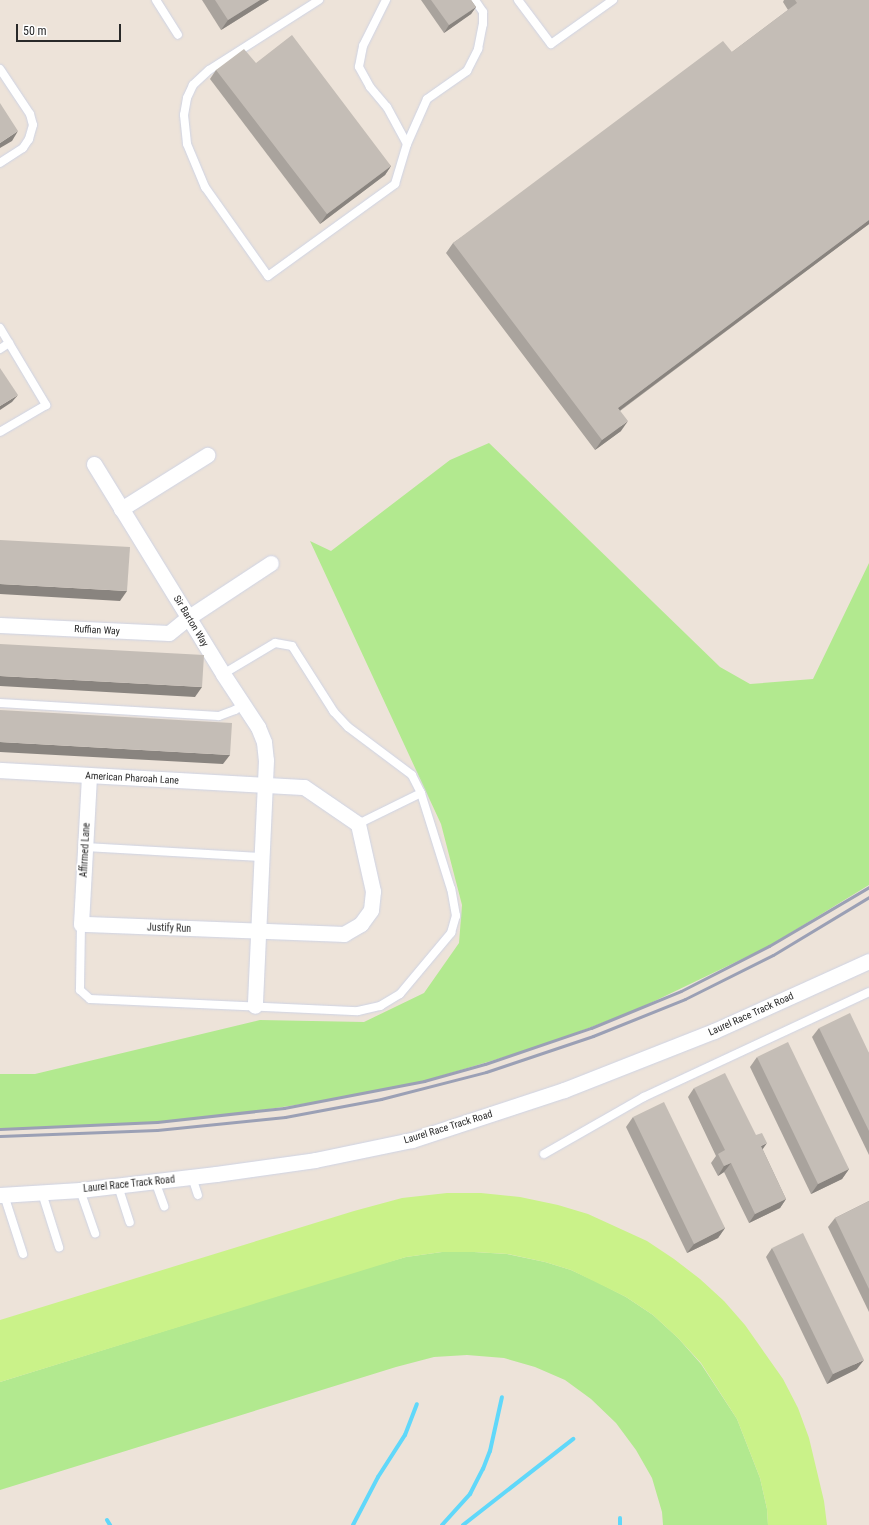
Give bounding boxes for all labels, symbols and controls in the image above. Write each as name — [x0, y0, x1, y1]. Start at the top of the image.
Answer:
scale bar — [18, 16, 123, 42]
text: 50 m — [23, 24, 47, 38]
street label: Sir Barton Way — [171, 593, 211, 649]
street label: Ruffian Way — [74, 623, 120, 637]
street label: American Pharoah Lane — [85, 770, 179, 786]
street label: Affirmed Lane — [78, 822, 92, 878]
street label: Justify Run — [147, 921, 191, 935]
street label: Laurel Race Track Road — [706, 990, 796, 1038]
street label: Laurel Race Track Road — [402, 1108, 494, 1146]
street label: Laurel Race Track Road — [82, 1173, 176, 1195]

